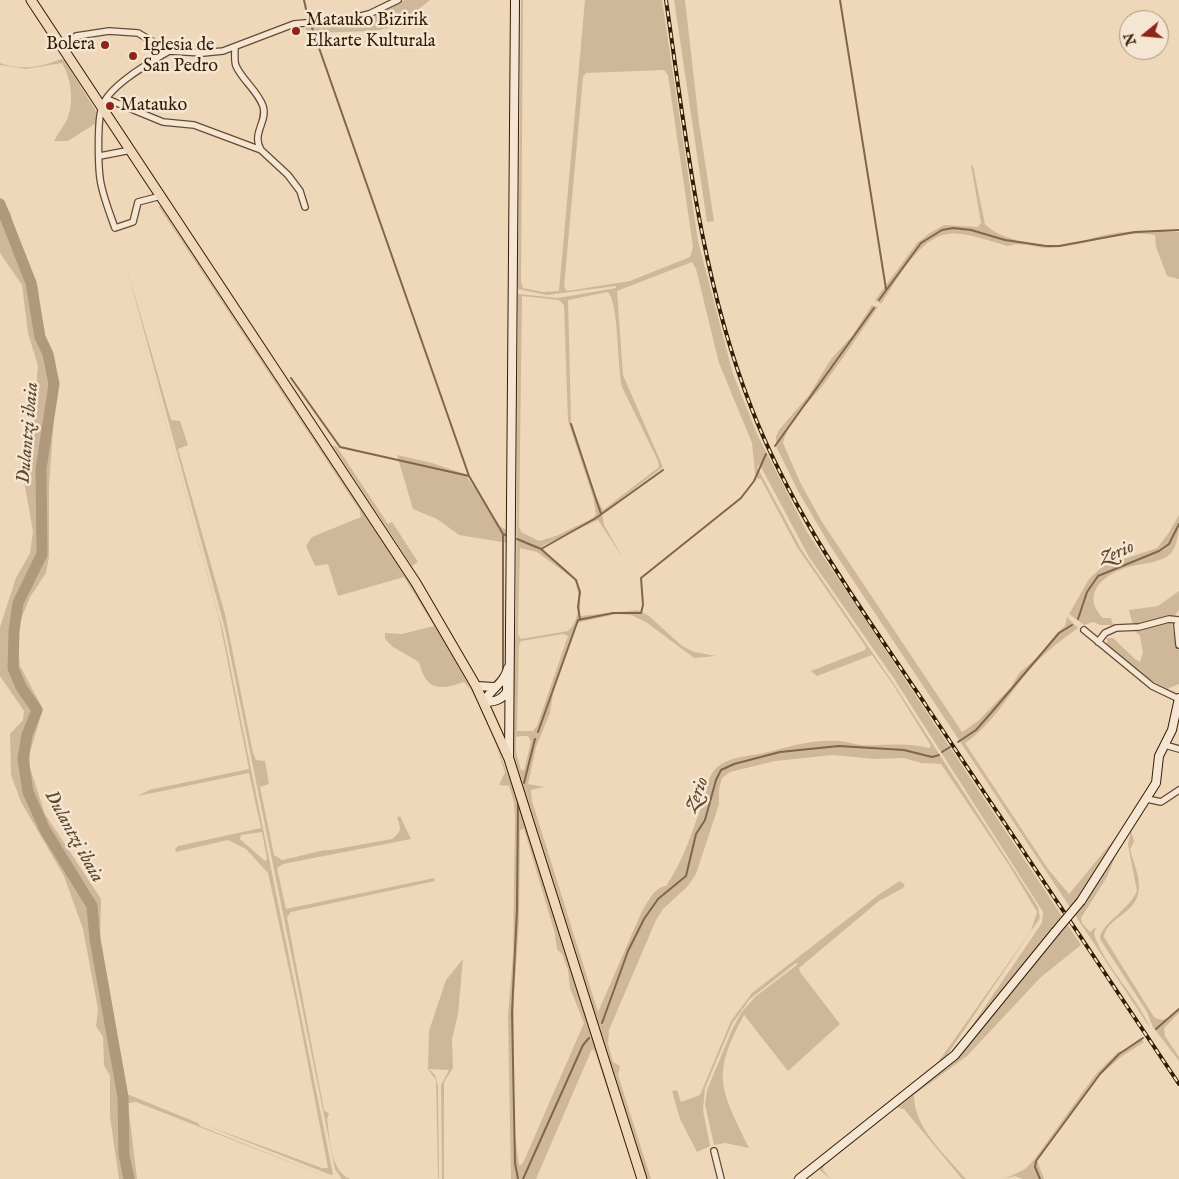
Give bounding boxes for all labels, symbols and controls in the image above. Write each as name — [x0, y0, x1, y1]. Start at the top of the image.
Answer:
place label: Matauko Bizirik Elkarte Kulturala — [306, 10, 436, 52]
north arrow — [1119, 10, 1169, 60]
marker: Matauko Bizirik Elkarte Kulturala — [290, 25, 302, 37]
text: N — [1120, 31, 1141, 48]
place label: Bolera — [46, 34, 95, 56]
place label: Iglesia de San Pedro — [143, 35, 218, 78]
marker: Bolera — [99, 39, 111, 51]
marker: Iglesia de San Pedro — [127, 50, 139, 62]
place label: Matauko — [120, 95, 187, 117]
marker: Matauko — [104, 100, 116, 112]
water label: Dulantzi ibaia — [13, 381, 45, 485]
water label: Zerio — [1096, 536, 1138, 572]
water label: Zerio — [681, 774, 715, 816]
water label: Dulantzi ibaia — [38, 787, 108, 887]

